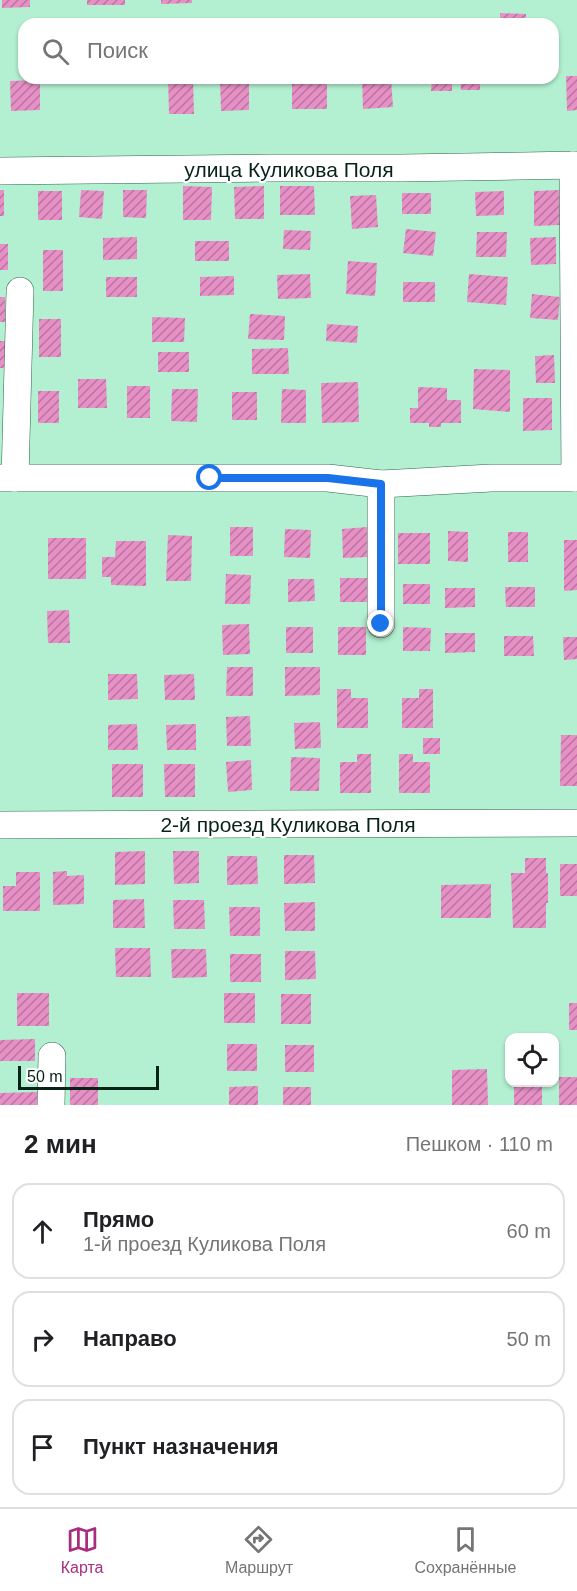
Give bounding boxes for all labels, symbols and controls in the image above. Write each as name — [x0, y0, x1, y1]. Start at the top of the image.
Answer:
search box — [18, 18, 559, 84]
icon: search — [39, 35, 72, 68]
text: Поиск — [87, 38, 148, 63]
street label: улица Куликова Поля — [184, 158, 394, 181]
route start — [196, 464, 222, 490]
route end — [367, 610, 393, 636]
street label: 2-й проезд Куликова Поля — [160, 813, 416, 836]
map controls — [505, 1033, 559, 1087]
button: locate — [505, 1033, 559, 1087]
scale bar — [18, 1063, 159, 1090]
text: 50 m — [27, 1068, 63, 1085]
text: 2 мин — [24, 1129, 97, 1159]
text: Пешком · 110 m — [406, 1133, 553, 1155]
text: Прямо — [83, 1207, 154, 1232]
icon: ahead — [26, 1215, 59, 1248]
text: 60 m — [507, 1220, 551, 1242]
text: 1-й проезд Куликова Поля — [83, 1233, 326, 1255]
icon: right — [26, 1323, 59, 1356]
text: Направо — [83, 1326, 177, 1351]
text: 50 m — [507, 1328, 551, 1350]
icon: arrive — [26, 1431, 59, 1464]
text: Пункт назначения — [83, 1434, 279, 1459]
tab: Карта — [61, 1523, 104, 1577]
tab: Маршрут — [225, 1523, 293, 1577]
tab: Сохранённые — [414, 1523, 516, 1577]

